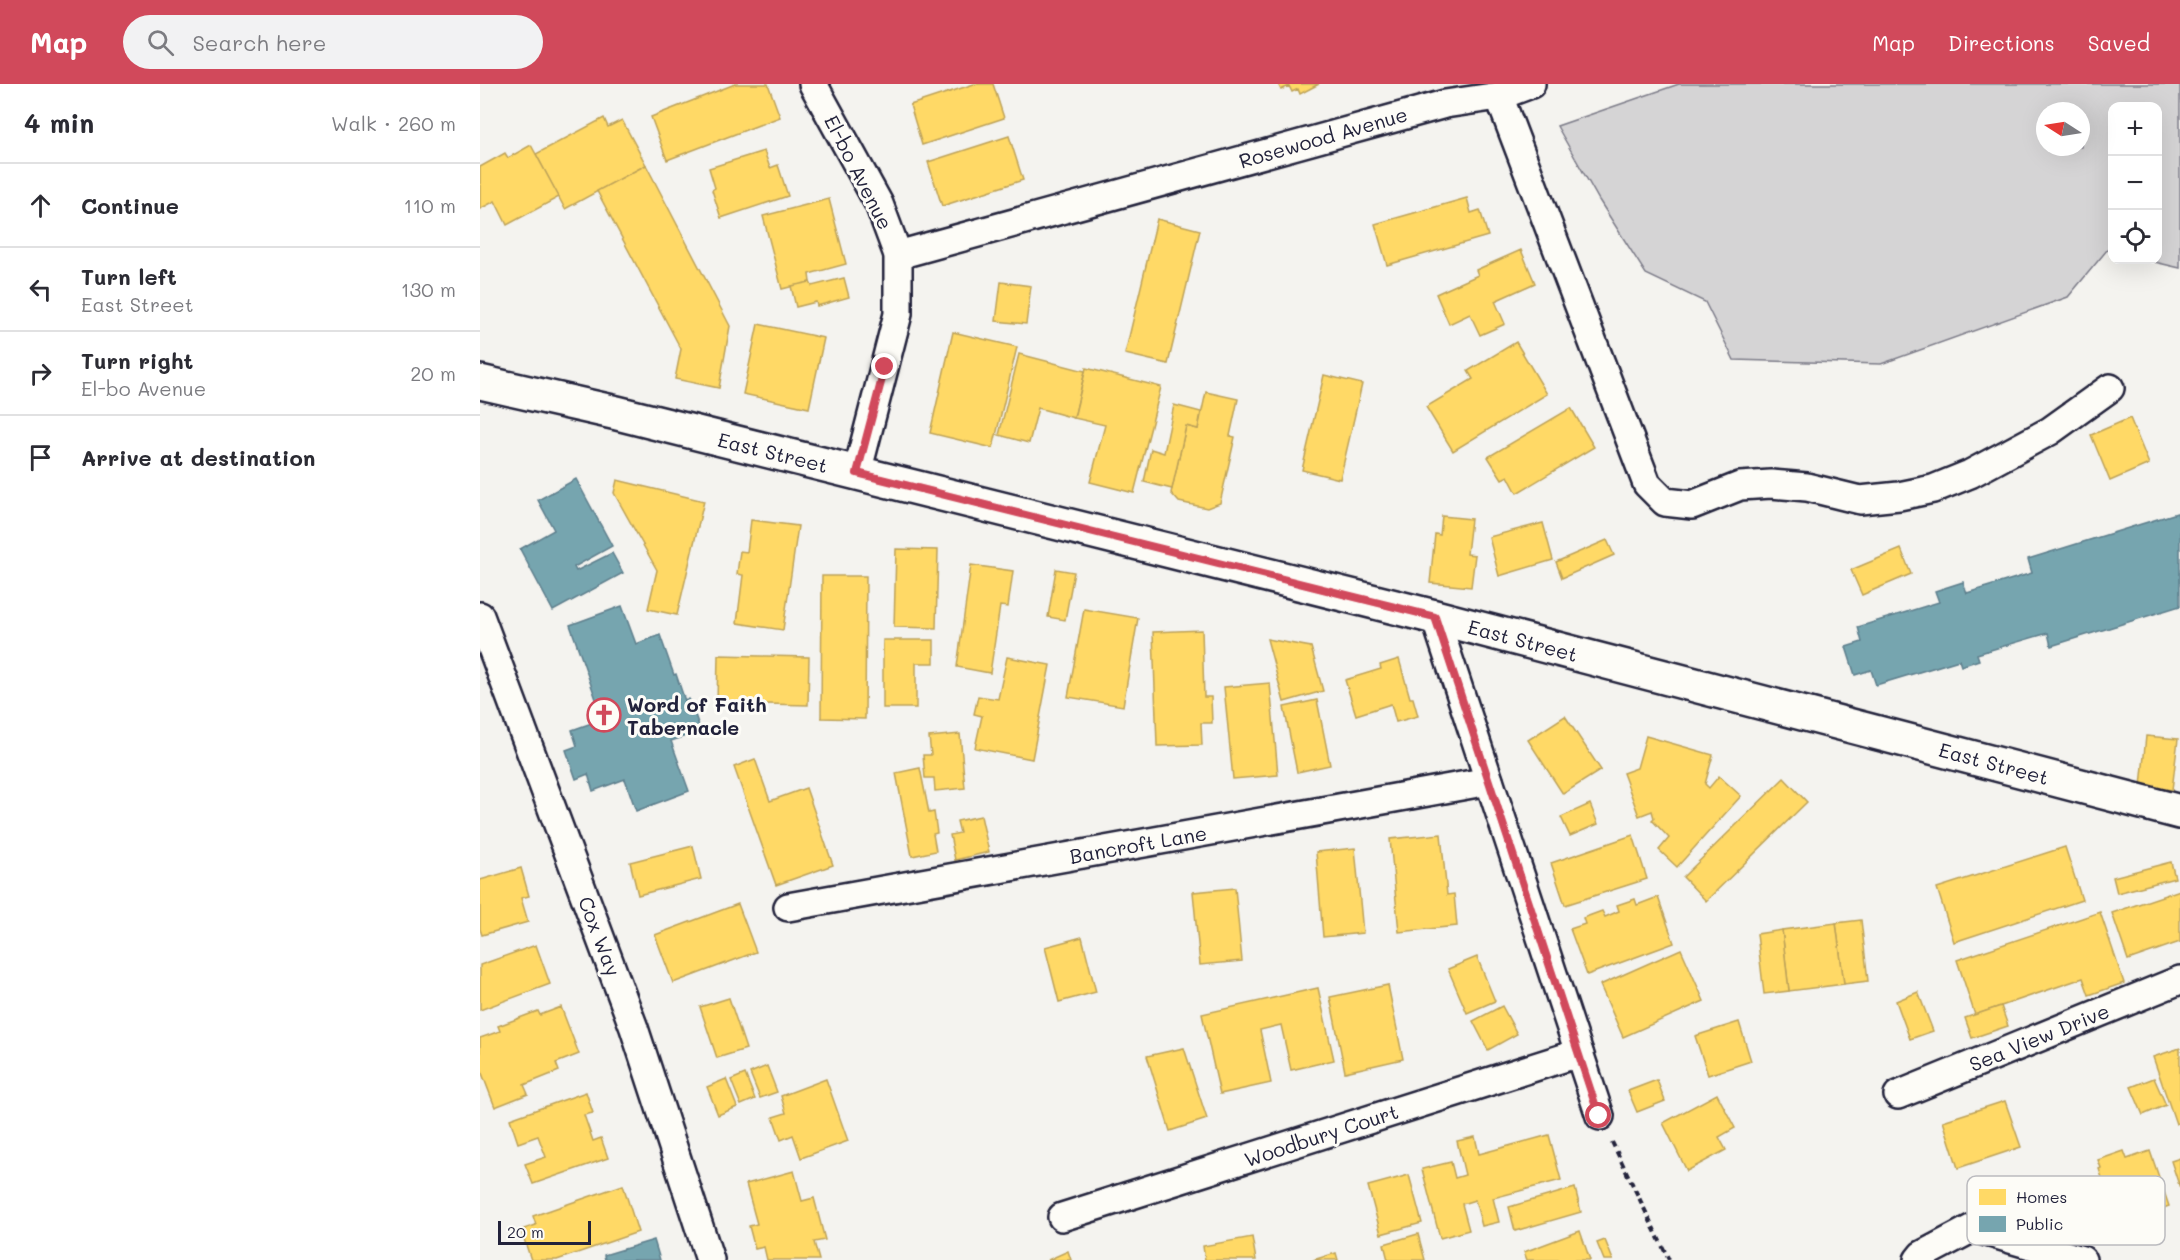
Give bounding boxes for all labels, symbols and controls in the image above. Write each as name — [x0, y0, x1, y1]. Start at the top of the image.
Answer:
search box — [123, 15, 543, 69]
text: Map — [30, 24, 87, 60]
icon: search — [144, 26, 177, 59]
text: Search here — [192, 28, 326, 57]
text: Map — [1872, 29, 1915, 56]
text: Directions — [1948, 29, 2055, 56]
text: Saved — [2088, 29, 2150, 56]
street label: Rosewood Avenue — [1236, 100, 1410, 174]
north arrow — [2036, 102, 2090, 156]
map controls — [2108, 102, 2162, 264]
button: + — [2108, 102, 2162, 156]
text: 4 min — [24, 106, 94, 140]
text: Walk · 260 m — [331, 110, 456, 136]
street label: El-bo Avenue — [819, 110, 899, 234]
button: − — [2108, 156, 2162, 210]
icon: ahead — [24, 189, 57, 222]
text: Continue — [81, 191, 179, 220]
text: 110 m — [403, 192, 456, 218]
button: locate — [2108, 210, 2162, 264]
text: Turn left — [81, 262, 177, 291]
icon: left — [24, 273, 57, 306]
text: 130 m — [401, 276, 456, 302]
text: East Street — [81, 291, 194, 317]
text: Turn right — [81, 346, 193, 375]
route end — [871, 353, 897, 379]
icon: right — [24, 357, 57, 390]
text: 20 m — [410, 360, 456, 386]
text: El-bo Avenue — [81, 375, 206, 401]
street label: East Street — [715, 426, 831, 478]
icon: arrive — [24, 441, 57, 474]
text: Arrive at destination — [81, 443, 316, 472]
street label: East Street — [1465, 613, 1581, 667]
place label: Word of Faith Tabernacle — [627, 691, 767, 740]
church icon: Word of Faith Tabernacle — [586, 697, 622, 733]
street label: East Street — [1936, 736, 2052, 790]
street label: Bancroft Lane — [1067, 819, 1209, 869]
street label: Cox Way — [573, 893, 627, 979]
street label: Sea View Drive — [1965, 997, 2113, 1077]
street label: Woodbury Court — [1241, 1098, 1401, 1172]
route start — [1585, 1102, 1611, 1128]
legend — [1967, 1176, 2165, 1245]
text: Homes — [2016, 1186, 2067, 1207]
text: Public — [2016, 1213, 2063, 1234]
scale bar — [498, 1218, 591, 1246]
text: 20 m — [507, 1221, 544, 1242]

